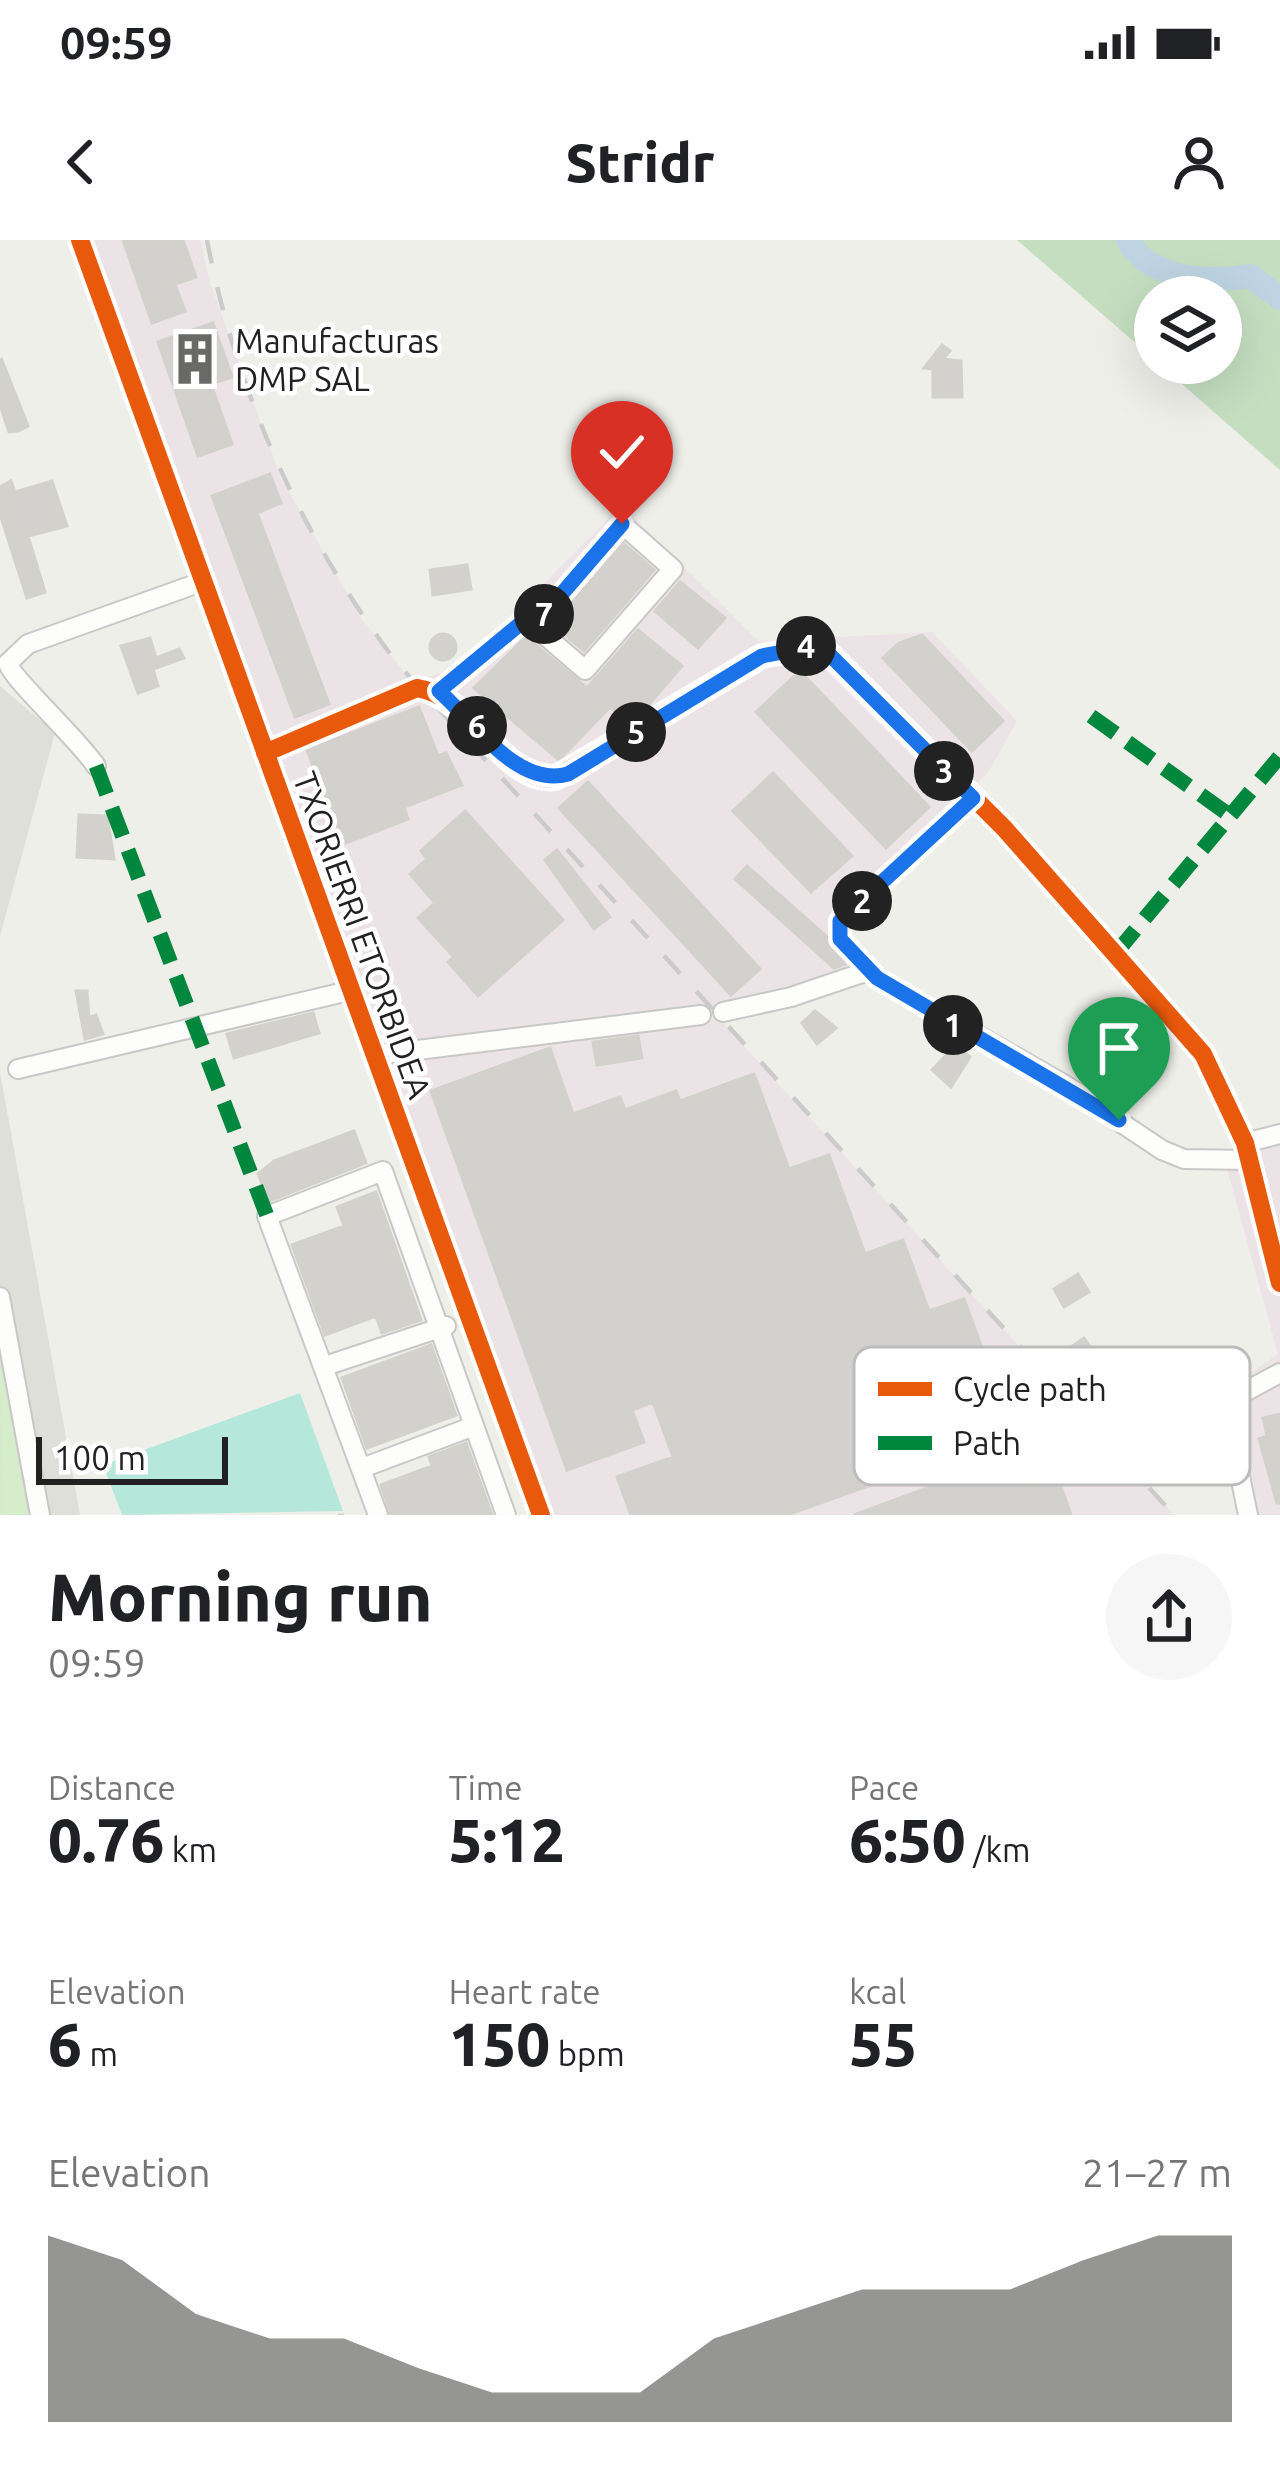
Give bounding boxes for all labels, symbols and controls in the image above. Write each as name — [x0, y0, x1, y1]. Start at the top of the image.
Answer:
text: 09:59 — [60, 17, 173, 68]
icon: back — [48, 129, 114, 195]
icon: person — [1166, 129, 1232, 195]
text: Stridr — [565, 132, 715, 192]
map controls — [1134, 276, 1242, 384]
button: layers — [1134, 276, 1242, 384]
place label: Manufacturas DMP SAL — [235, 322, 439, 397]
building icon: Manufacturas DMP SAL — [166, 330, 224, 388]
pin — [571, 401, 673, 524]
icon: check — [589, 419, 655, 485]
pin: 7 — [514, 584, 574, 644]
text: 7 — [535, 595, 553, 632]
pin: 4 — [776, 616, 836, 676]
text: 4 — [797, 627, 815, 664]
pin: 6 — [447, 696, 507, 756]
pin: 5 — [606, 702, 666, 762]
text: 6 — [468, 707, 486, 744]
text: 5 — [627, 713, 645, 750]
pin: 3 — [914, 741, 974, 801]
text: 3 — [935, 752, 953, 789]
street label: TXORIERRI ETORBIDEA — [287, 767, 440, 1104]
pin: 2 — [832, 871, 892, 931]
text: 2 — [853, 882, 871, 919]
pin: 1 — [923, 995, 983, 1055]
pin — [1068, 997, 1170, 1120]
text: 1 — [944, 1006, 962, 1043]
icon: arrive — [1086, 1015, 1152, 1081]
legend — [854, 1347, 1250, 1485]
text: Cycle path — [953, 1370, 1107, 1407]
text: Path — [953, 1424, 1021, 1461]
scale bar — [36, 1431, 228, 1484]
text: 100 m — [54, 1439, 146, 1476]
button: share — [1106, 1554, 1232, 1680]
text: Morning run — [48, 1559, 433, 1633]
text: 09:59 — [48, 1641, 146, 1684]
text: Distance — [48, 1769, 176, 1806]
text: Time — [449, 1769, 522, 1806]
text: Pace — [849, 1769, 919, 1806]
text: 0.76 — [48, 1806, 164, 1873]
text: 5:12 — [449, 1806, 565, 1873]
text: 6:50 — [849, 1806, 966, 1873]
text: km — [164, 1831, 217, 1868]
text: /km — [966, 1831, 1031, 1868]
text: Elevation — [48, 1973, 186, 2010]
text: Heart rate — [449, 1973, 600, 2010]
text: kcal — [849, 1973, 906, 2010]
text: 6 — [48, 2010, 82, 2077]
text: 150 — [449, 2010, 550, 2077]
text: 55 — [849, 2010, 917, 2077]
text: m — [82, 2035, 118, 2072]
text: bpm — [550, 2035, 625, 2072]
text: Elevation — [48, 2151, 211, 2194]
text: 21–27 m — [1082, 2151, 1232, 2194]

